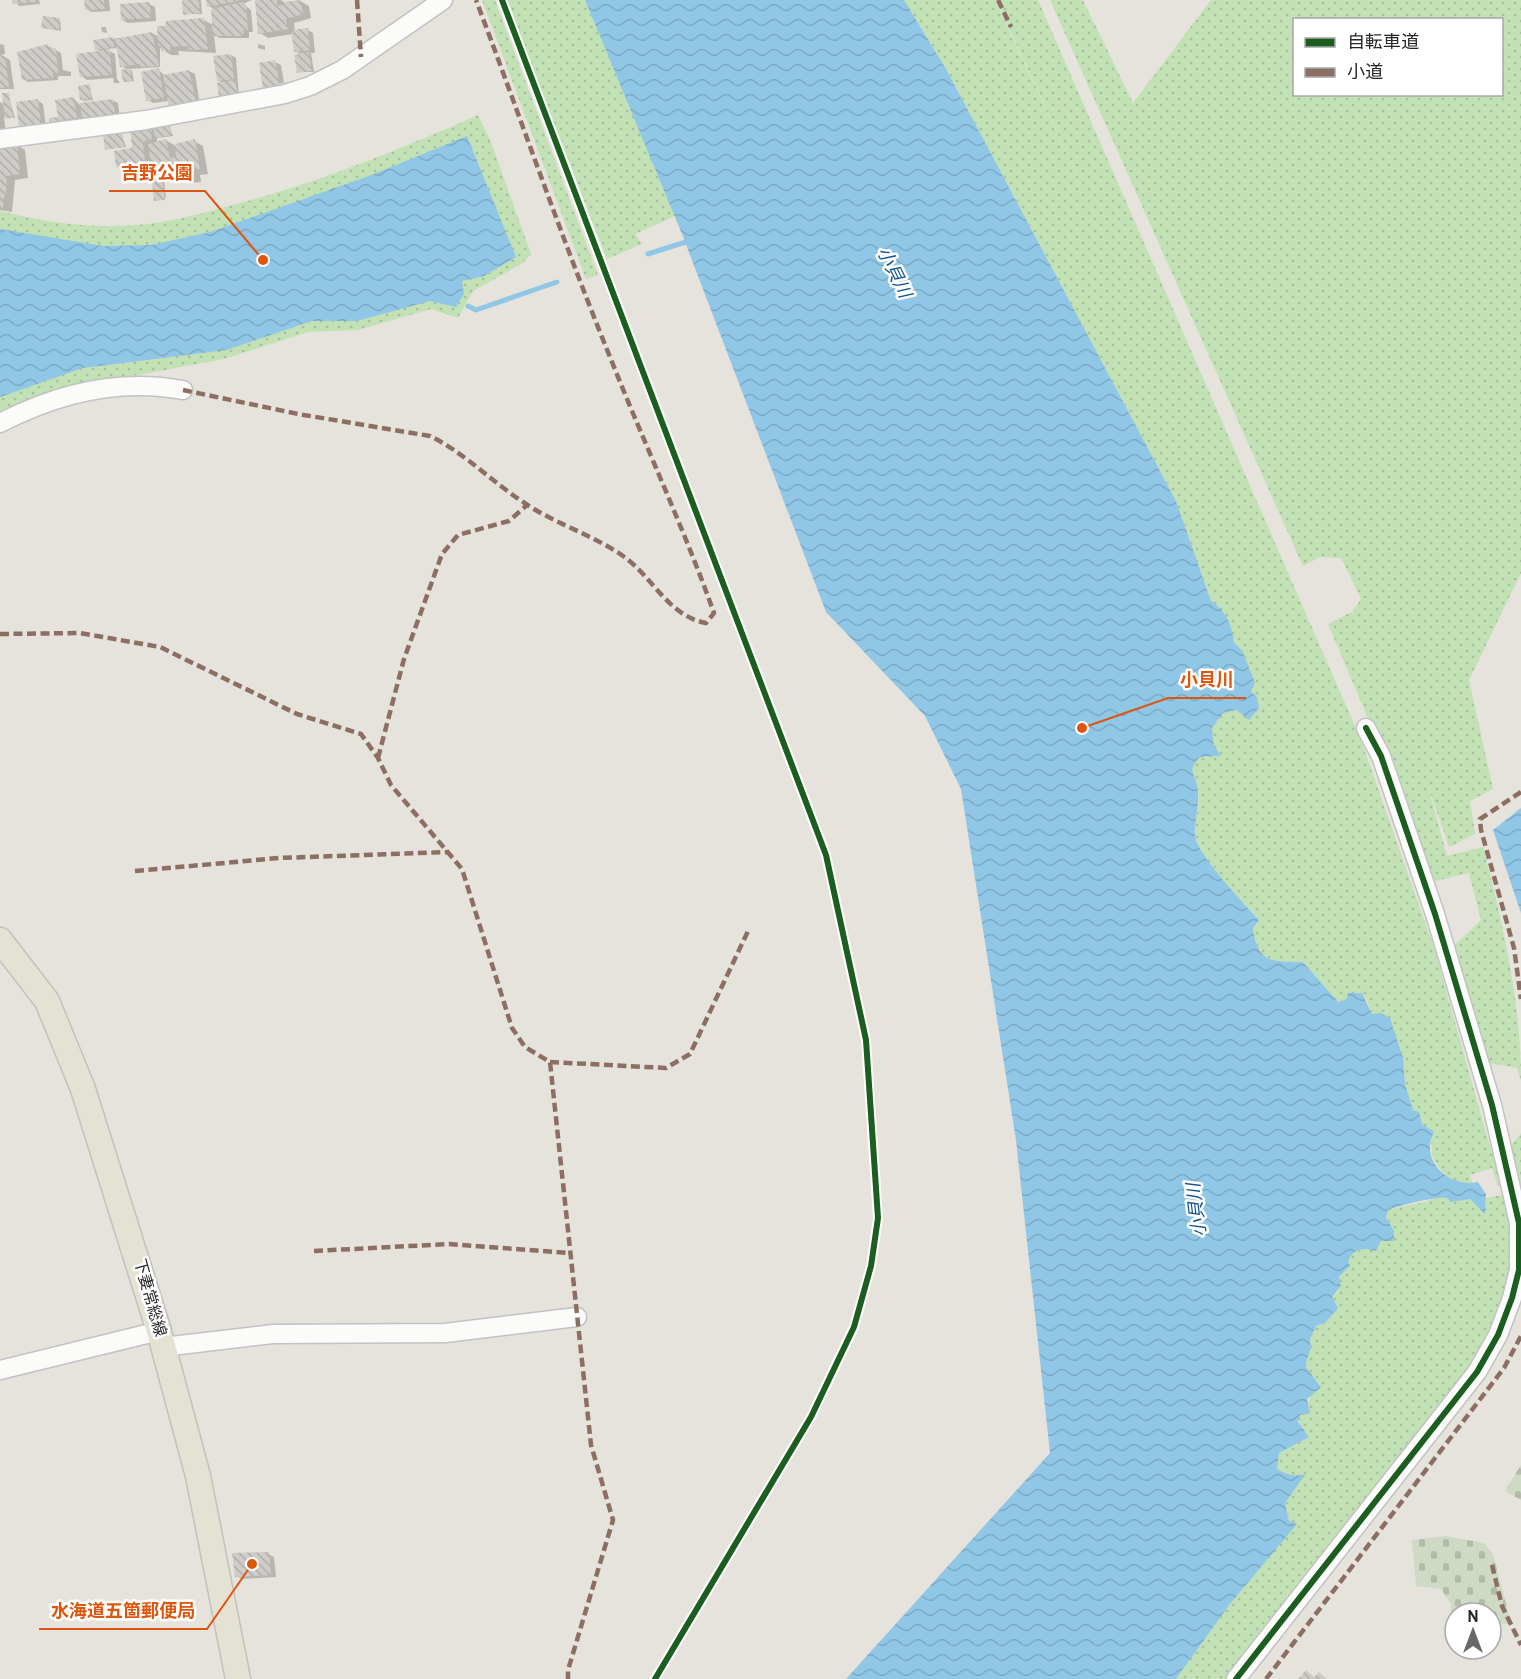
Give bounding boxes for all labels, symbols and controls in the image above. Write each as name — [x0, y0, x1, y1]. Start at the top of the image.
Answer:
legend — [1293, 18, 1503, 96]
text: 自転車道 — [1347, 32, 1419, 55]
text: 小道 — [1347, 62, 1383, 85]
callout: 吉野公園 — [109, 155, 205, 191]
text: 吉野公園 — [121, 163, 193, 186]
water label: 小貝川 — [871, 244, 916, 304]
callout: 小貝川 — [1168, 662, 1246, 698]
text: 小貝川 — [1180, 670, 1234, 693]
water label: 小貝川 — [1183, 1180, 1213, 1238]
street label: 下妻常総線 — [128, 1257, 170, 1339]
callout: 水海道五箇郵便局 — [39, 1593, 207, 1629]
text: 水海道五箇郵便局 — [51, 1601, 195, 1624]
north arrow — [1443, 1601, 1503, 1661]
text: N — [1467, 1608, 1479, 1628]

